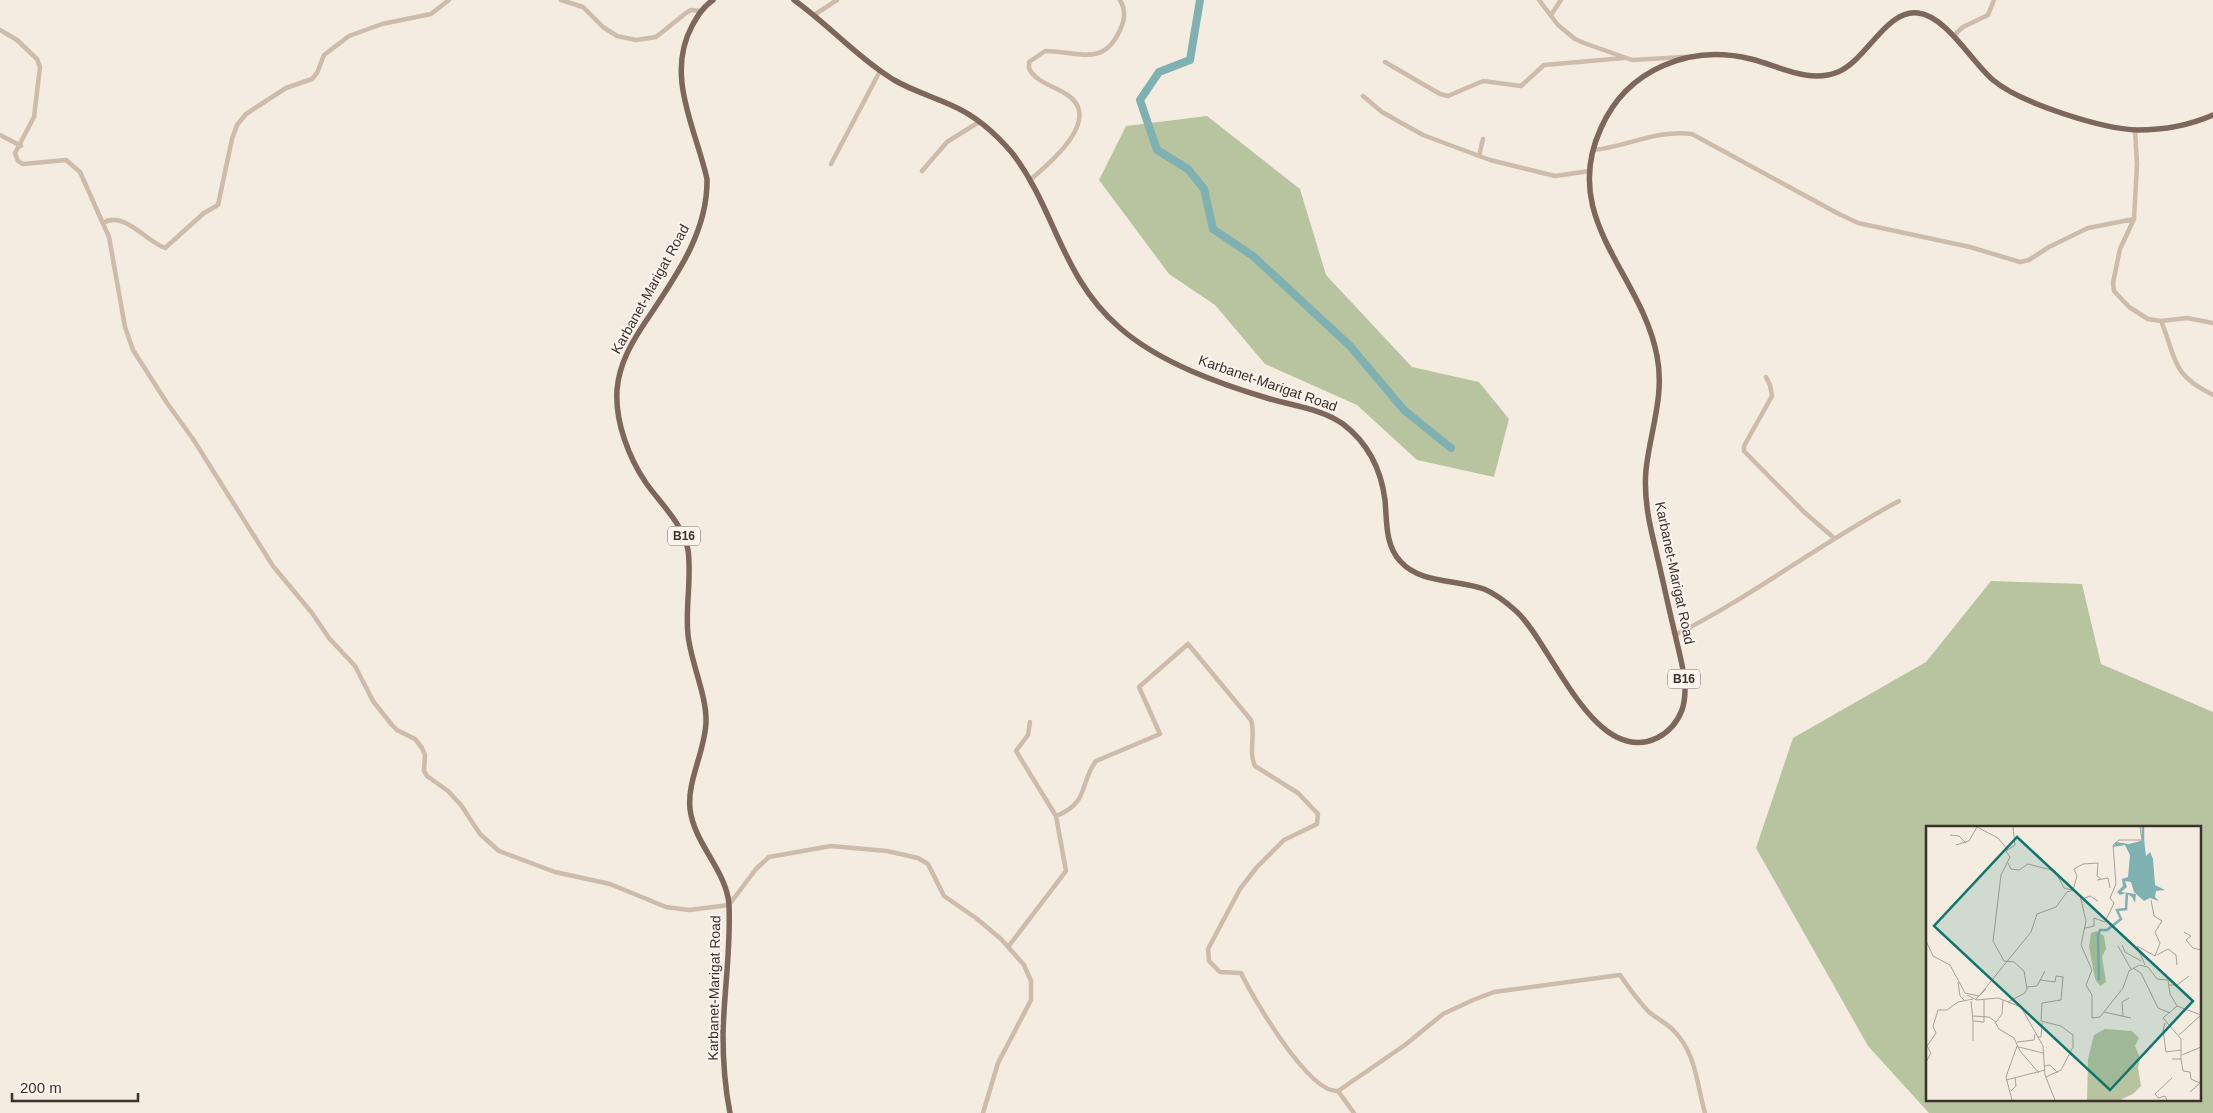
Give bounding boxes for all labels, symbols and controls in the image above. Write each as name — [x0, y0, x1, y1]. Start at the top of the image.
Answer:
street label: Karbanet-Marigat Road — [608, 221, 692, 357]
street label: Karbanet-Marigat Road — [1197, 352, 1339, 414]
street label: Karbanet-Marigat Road — [1652, 500, 1698, 646]
road number: B16 — [668, 526, 700, 546]
road number: B16 — [1668, 670, 1700, 689]
inset map — [1926, 826, 2200, 1100]
street label: Karbanet-Marigat Road — [705, 915, 723, 1061]
scale bar — [12, 1070, 139, 1102]
text: 200 m — [20, 1079, 62, 1096]

